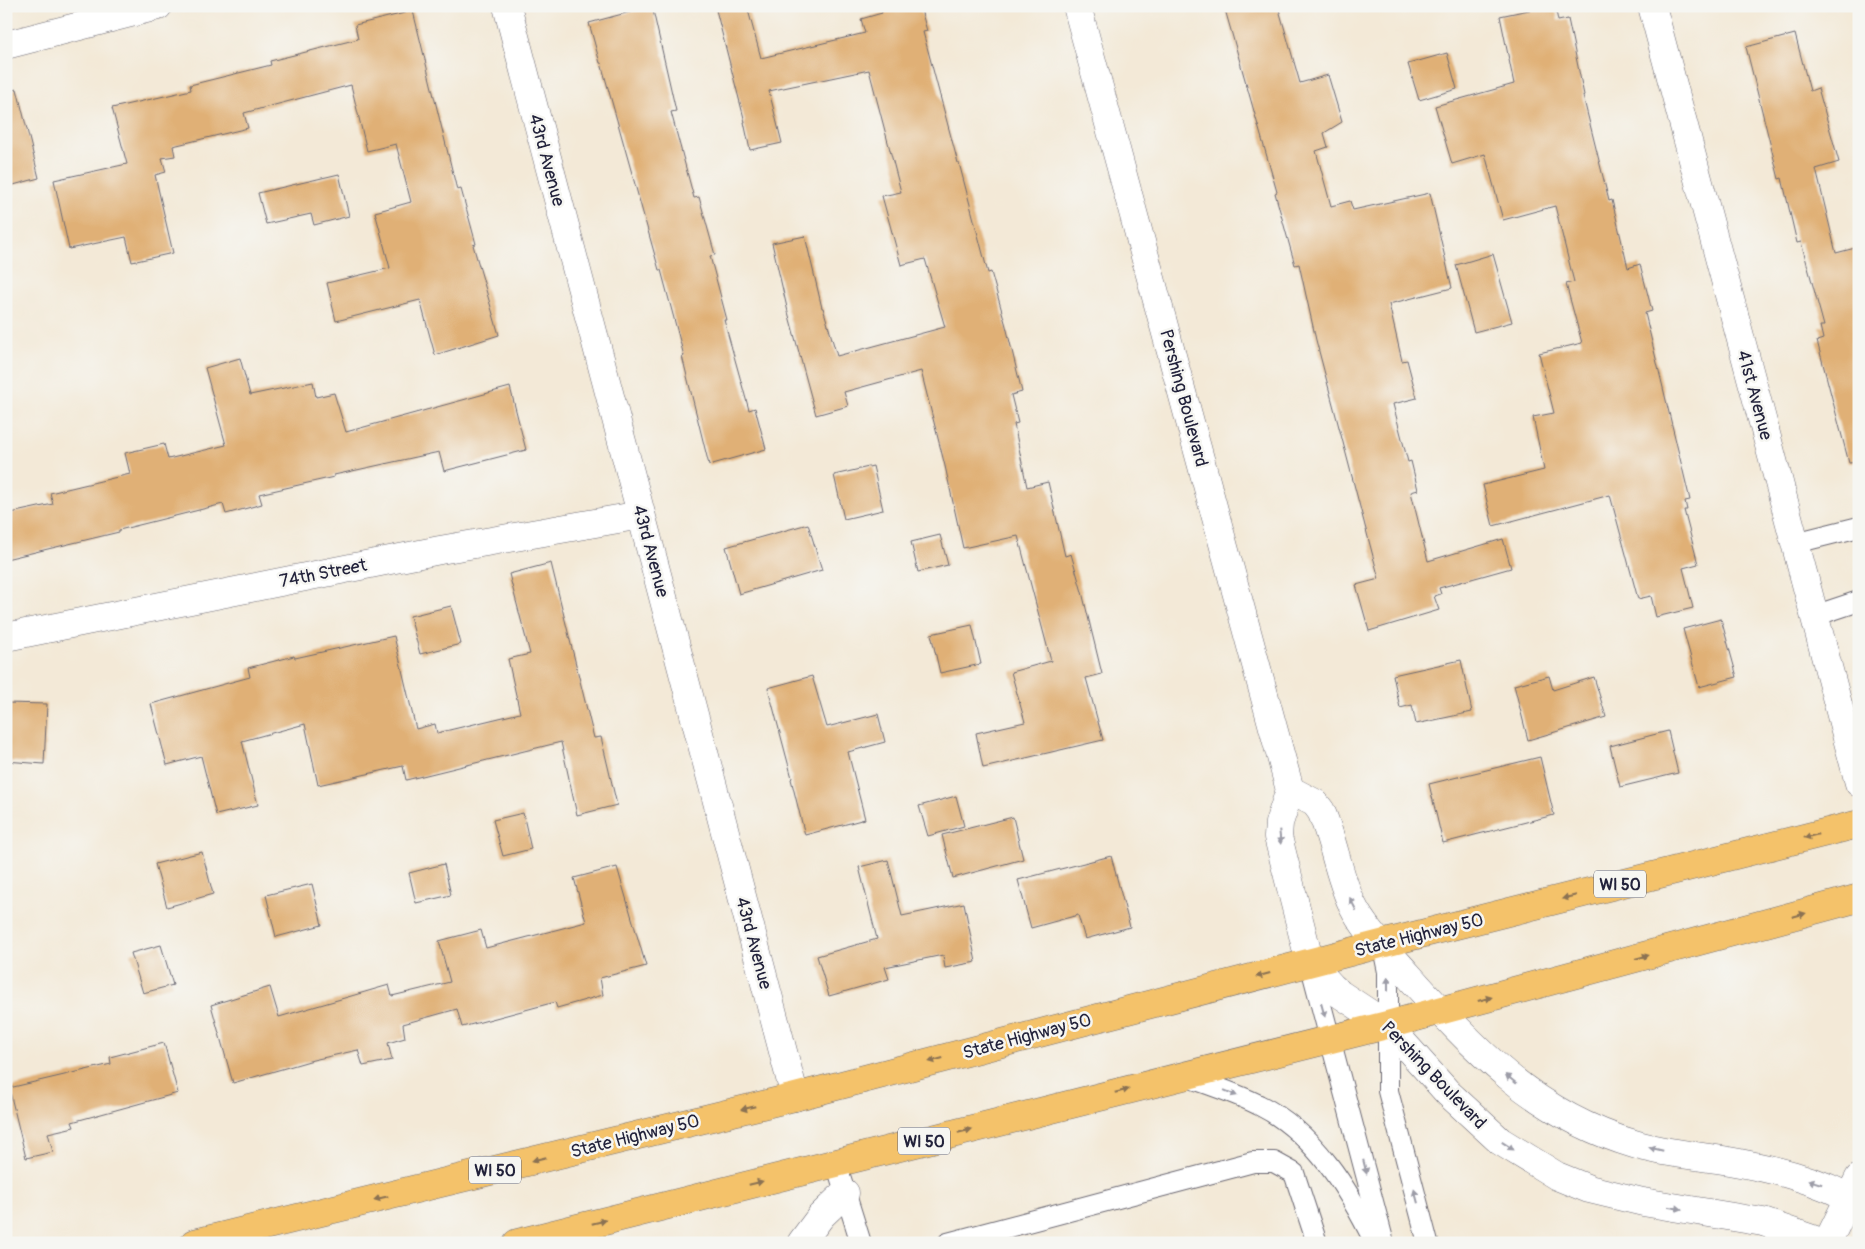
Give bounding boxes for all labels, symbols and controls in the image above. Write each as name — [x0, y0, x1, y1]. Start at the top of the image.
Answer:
street label: 43rd Avenue — [523, 111, 570, 209]
street label: Pershing Boulevard — [1154, 327, 1213, 469]
street label: 41st Avenue — [1732, 348, 1778, 443]
street label: 43rd Avenue — [627, 502, 674, 600]
street label: 74th Street — [278, 554, 369, 593]
one-way arrow — [1276, 829, 1284, 845]
one-way arrow — [1804, 832, 1819, 840]
road number: WI 50 — [1594, 871, 1646, 898]
street label: 43rd Avenue — [730, 894, 777, 992]
one-way arrow — [1562, 894, 1577, 902]
one-way arrow — [1349, 897, 1357, 912]
street label: State Highway 50 — [1352, 908, 1486, 963]
one-way arrow — [1791, 910, 1806, 918]
one-way arrow — [1634, 953, 1650, 961]
one-way arrow — [1255, 971, 1271, 979]
one-way arrow — [1384, 976, 1392, 992]
one-way arrow — [1478, 995, 1493, 1003]
one-way arrow — [1320, 1002, 1328, 1017]
street label: State Highway 50 — [960, 1008, 1094, 1065]
street label: Pershing Boulevard — [1376, 1016, 1491, 1134]
one-way arrow — [929, 1056, 944, 1064]
one-way arrow — [1505, 1074, 1518, 1085]
one-way arrow — [1115, 1087, 1130, 1095]
one-way arrow — [1223, 1089, 1238, 1097]
one-way arrow — [740, 1104, 755, 1112]
street label: State Highway 50 — [568, 1109, 702, 1164]
one-way arrow — [957, 1127, 972, 1135]
road number: WI 50 — [898, 1128, 950, 1154]
one-way arrow — [1501, 1141, 1514, 1151]
one-way arrow — [1648, 1145, 1664, 1153]
one-way arrow — [531, 1155, 546, 1163]
road number: WI 50 — [469, 1156, 521, 1184]
one-way arrow — [1361, 1159, 1369, 1174]
one-way arrow — [1807, 1178, 1822, 1186]
one-way arrow — [749, 1179, 764, 1187]
one-way arrow — [1412, 1188, 1420, 1203]
one-way arrow — [373, 1194, 388, 1202]
one-way arrow — [1667, 1204, 1683, 1212]
one-way arrow — [591, 1218, 606, 1226]

